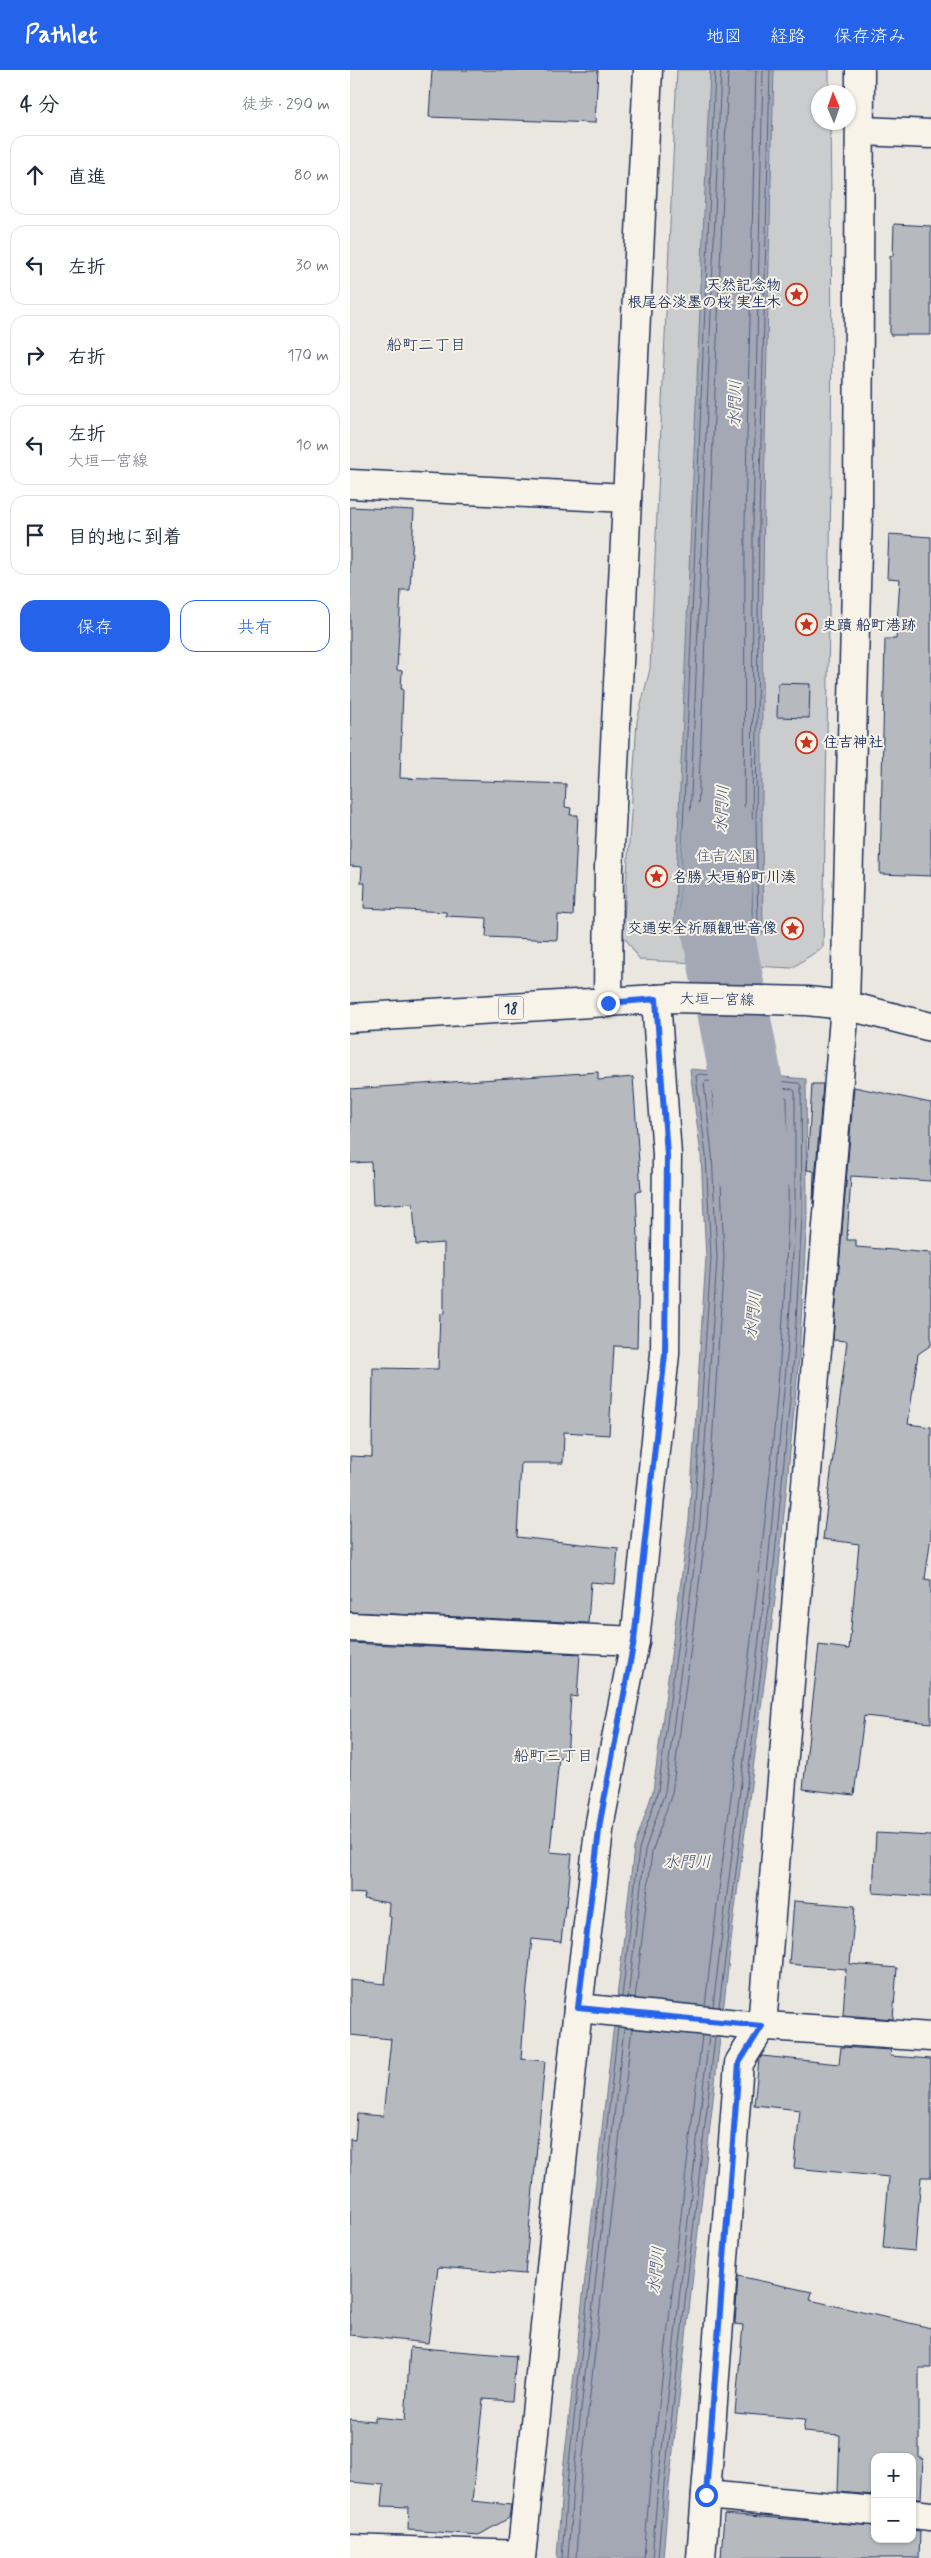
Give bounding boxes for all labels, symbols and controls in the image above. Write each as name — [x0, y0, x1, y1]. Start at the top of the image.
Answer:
text: Pathlet — [25, 20, 97, 51]
text: 地図 — [706, 25, 742, 49]
text: 経路 — [770, 25, 806, 49]
text: 保存済み — [834, 25, 906, 49]
north arrow — [811, 85, 856, 130]
text: 4 分 — [20, 91, 59, 119]
text: 徒歩 · 290 m — [242, 94, 330, 115]
icon: ahead — [21, 161, 49, 189]
text: 直進 — [68, 165, 106, 190]
text: 80 m — [294, 165, 329, 186]
icon: left — [21, 251, 49, 279]
text: 左折 — [68, 255, 106, 280]
text: 30 m — [296, 255, 329, 276]
place label: 天然記念物 根尾谷淡墨の桜 実生木 — [627, 276, 781, 313]
place icon: 天然記念物 根尾谷淡墨の桜 実生木 — [785, 282, 809, 306]
district label: 船町二丁目 — [386, 335, 466, 356]
icon: right — [21, 341, 49, 369]
text: 右折 — [68, 345, 106, 370]
text: 170 m — [287, 345, 329, 366]
water label: 水門川 — [725, 380, 746, 428]
text: 左折 — [68, 422, 106, 447]
icon: left — [21, 431, 49, 459]
text: 10 m — [296, 435, 329, 456]
text: 大垣一宮線 — [68, 451, 148, 472]
icon: arrive — [21, 521, 49, 549]
text: 目的地に到着 — [68, 525, 182, 550]
button: 保存 — [20, 600, 170, 652]
button: 共有 — [180, 600, 330, 652]
place icon: 史蹟 船町港跡 — [794, 613, 818, 637]
place label: 史蹟 船町港跡 — [822, 616, 916, 636]
place icon: 住吉神社 — [795, 730, 819, 754]
place label: 住吉神社 — [823, 733, 883, 753]
water label: 水門川 — [711, 785, 734, 834]
park label: 住吉公園 — [696, 847, 756, 867]
place icon: 名勝 大垣船町川湊 — [644, 865, 668, 889]
place label: 名勝 大垣船町川湊 — [672, 868, 796, 888]
place icon: 交通安全祈願観世音像 — [781, 916, 805, 940]
place label: 交通安全祈願観世音像 — [627, 919, 777, 939]
street label: 大垣一宮線 — [679, 989, 755, 1011]
route end — [597, 992, 620, 1015]
road number: 18 — [498, 996, 524, 1020]
water label: 水門川 — [741, 1290, 766, 1340]
district label: 船町三丁目 — [513, 1746, 593, 1767]
water label: 水門川 — [663, 1852, 711, 1873]
water label: 水門川 — [644, 2245, 669, 2295]
map controls — [871, 2453, 916, 2543]
button: + — [871, 2453, 916, 2498]
route start — [695, 2484, 718, 2507]
button: − — [871, 2498, 916, 2543]

